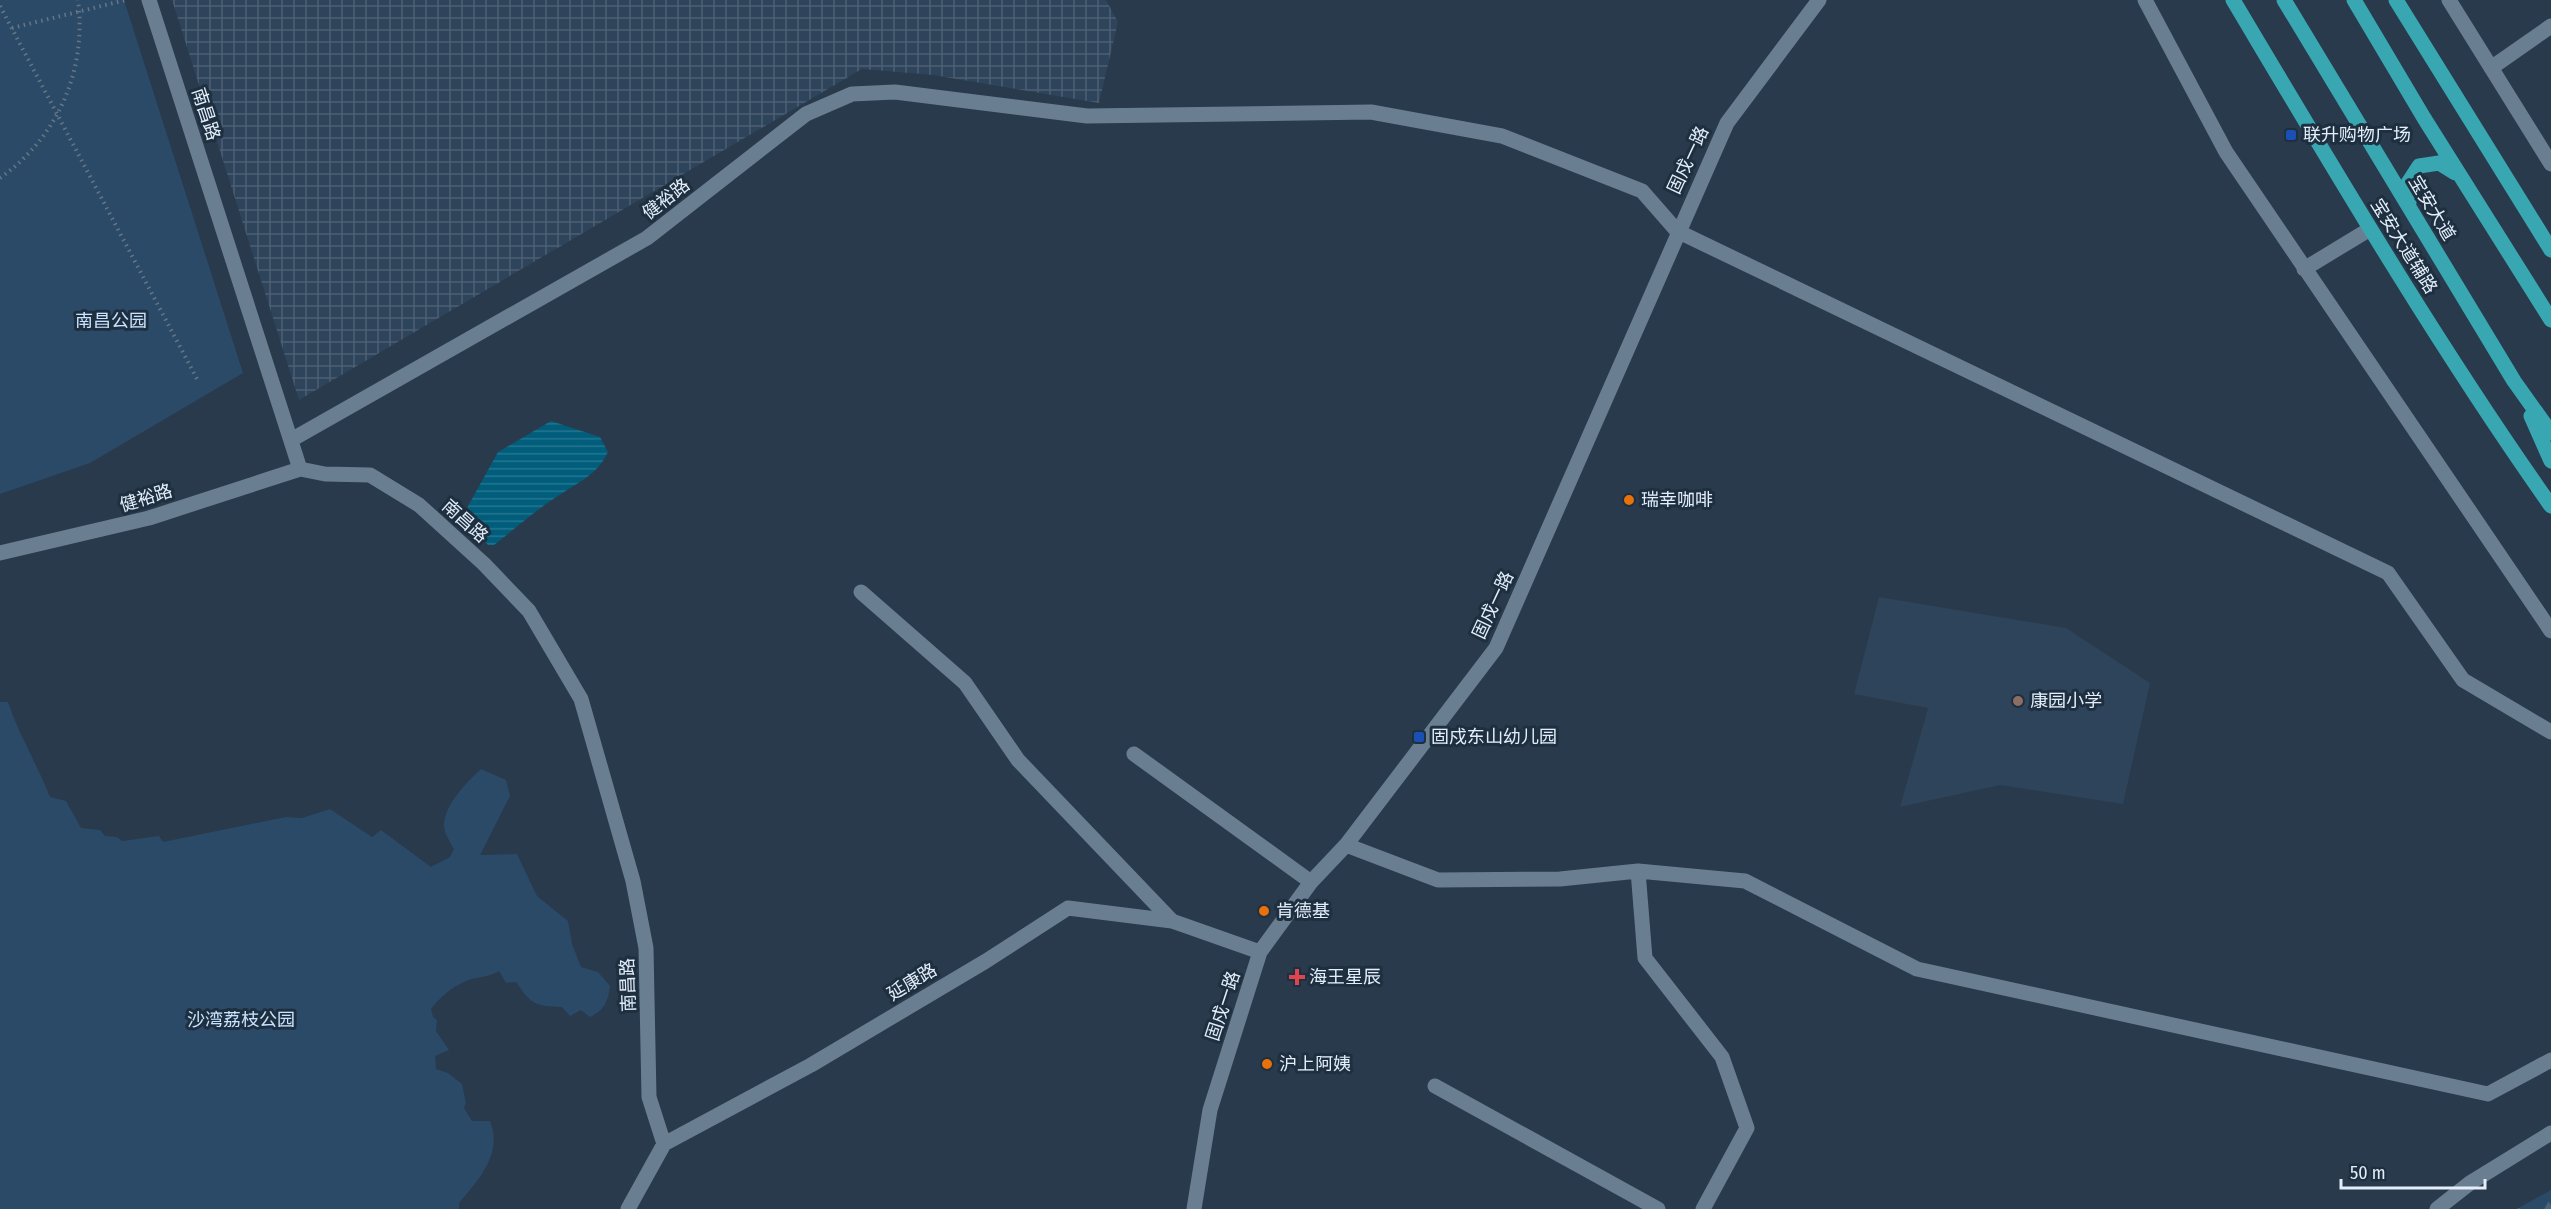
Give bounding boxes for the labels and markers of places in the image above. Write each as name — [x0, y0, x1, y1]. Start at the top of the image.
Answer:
place label: 联升购物广场 — [2303, 124, 2411, 146]
marker: 联升购物广场 — [2284, 128, 2298, 142]
place label: 瑞幸咖啡 — [1641, 489, 1713, 511]
marker: 瑞幸咖啡 — [1622, 493, 1636, 507]
place label: 康园小学 — [2030, 690, 2102, 712]
marker: 康园小学 — [2011, 694, 2025, 708]
place label: 固戍东山幼儿园 — [1431, 726, 1557, 748]
marker: 固戍东山幼儿园 — [1412, 730, 1426, 744]
place label: 肯德基 — [1276, 900, 1330, 922]
marker: 肯德基 — [1257, 904, 1271, 918]
place label: 海王星辰 — [1309, 966, 1381, 988]
marker: 海王星辰 — [1290, 970, 1304, 984]
place label: 沪上阿姨 — [1279, 1053, 1351, 1075]
marker: 沪上阿姨 — [1260, 1057, 1274, 1071]

